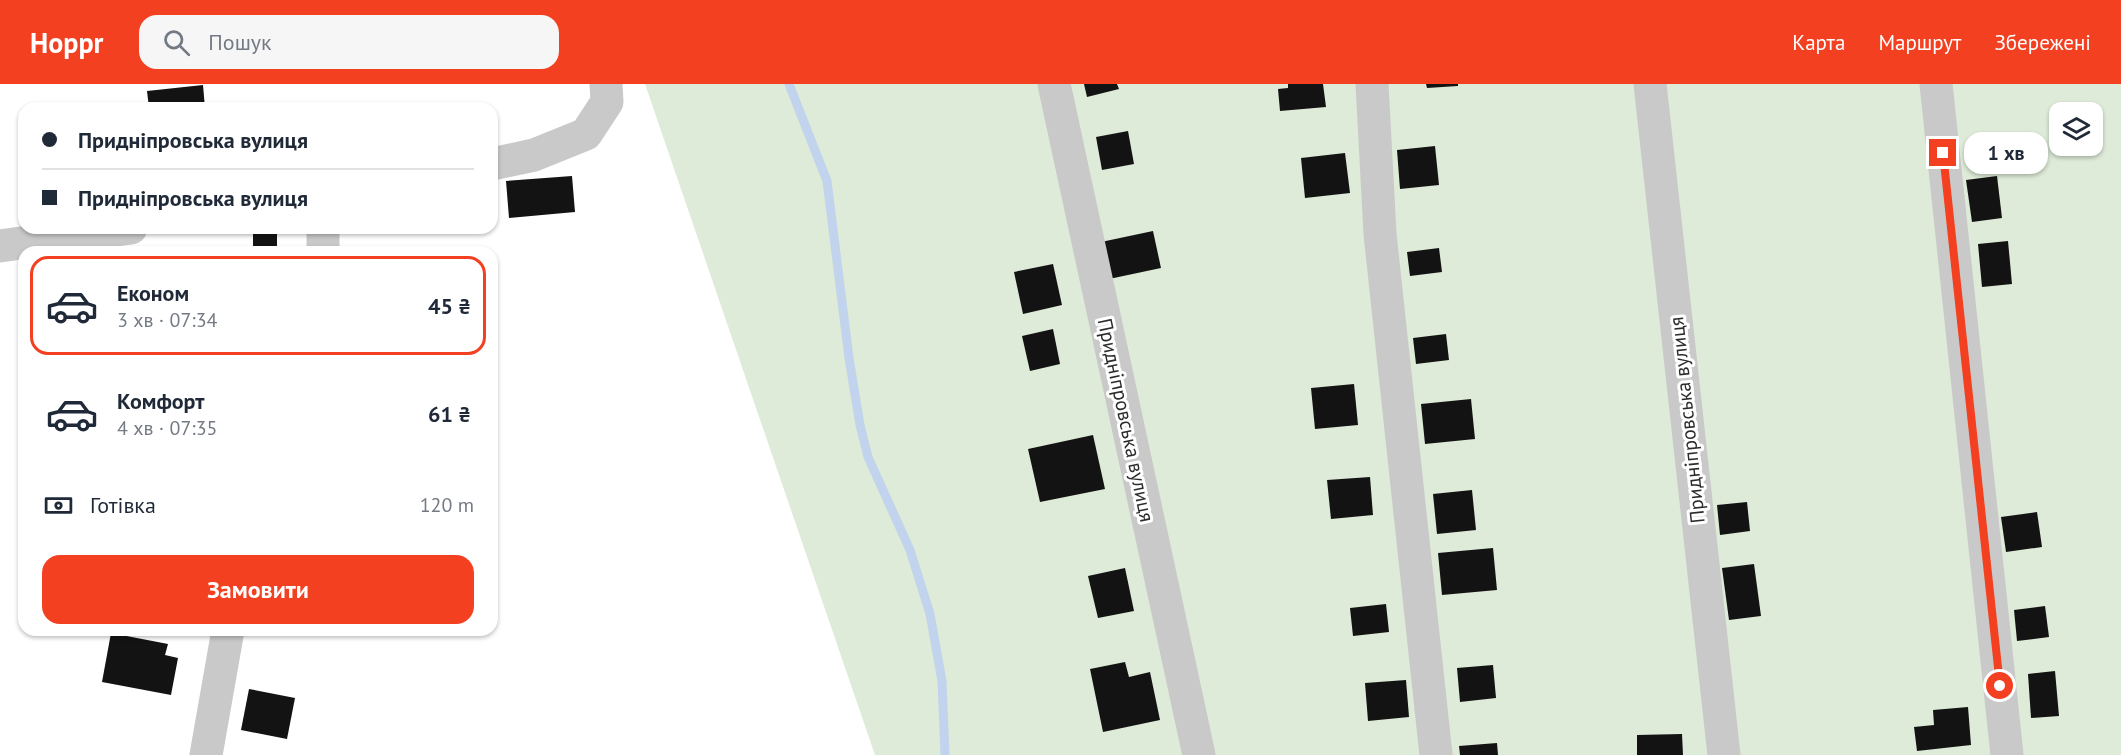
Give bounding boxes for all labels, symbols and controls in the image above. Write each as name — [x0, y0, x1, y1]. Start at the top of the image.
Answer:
search box — [139, 15, 559, 69]
text: Hoppr — [30, 24, 103, 61]
icon: search — [160, 26, 193, 59]
text: Пошук — [208, 28, 272, 56]
text: Карта — [1792, 29, 1845, 56]
text: Маршрут — [1878, 29, 1961, 56]
text: Збережені — [1994, 29, 2091, 56]
map controls — [2049, 102, 2103, 156]
button: layers — [2049, 102, 2103, 156]
text: Придніпровська вулиця — [78, 126, 308, 154]
callout: 1 хв — [1964, 132, 2048, 174]
route end — [1929, 139, 1956, 166]
text: 1 хв — [1988, 140, 2025, 166]
text: Придніпровська вулиця — [78, 184, 308, 212]
icon: car — [45, 279, 99, 333]
text: Економ — [117, 279, 189, 307]
text: 45 ₴ — [428, 292, 471, 320]
text: 3 хв · 07:34 — [117, 307, 218, 333]
street label: Придніпровська вулиця — [1663, 315, 1711, 525]
street label: Придніпровська вулиця — [1092, 316, 1160, 524]
icon: car — [45, 387, 99, 441]
text: Комфорт — [117, 387, 205, 415]
text: 61 ₴ — [428, 400, 471, 428]
text: 4 хв · 07:35 — [117, 415, 218, 441]
icon: cash — [42, 489, 75, 522]
text: Готівка — [90, 491, 156, 519]
text: 120 m — [420, 492, 474, 518]
button: Замовити — [42, 555, 474, 624]
route start — [1986, 672, 2013, 699]

